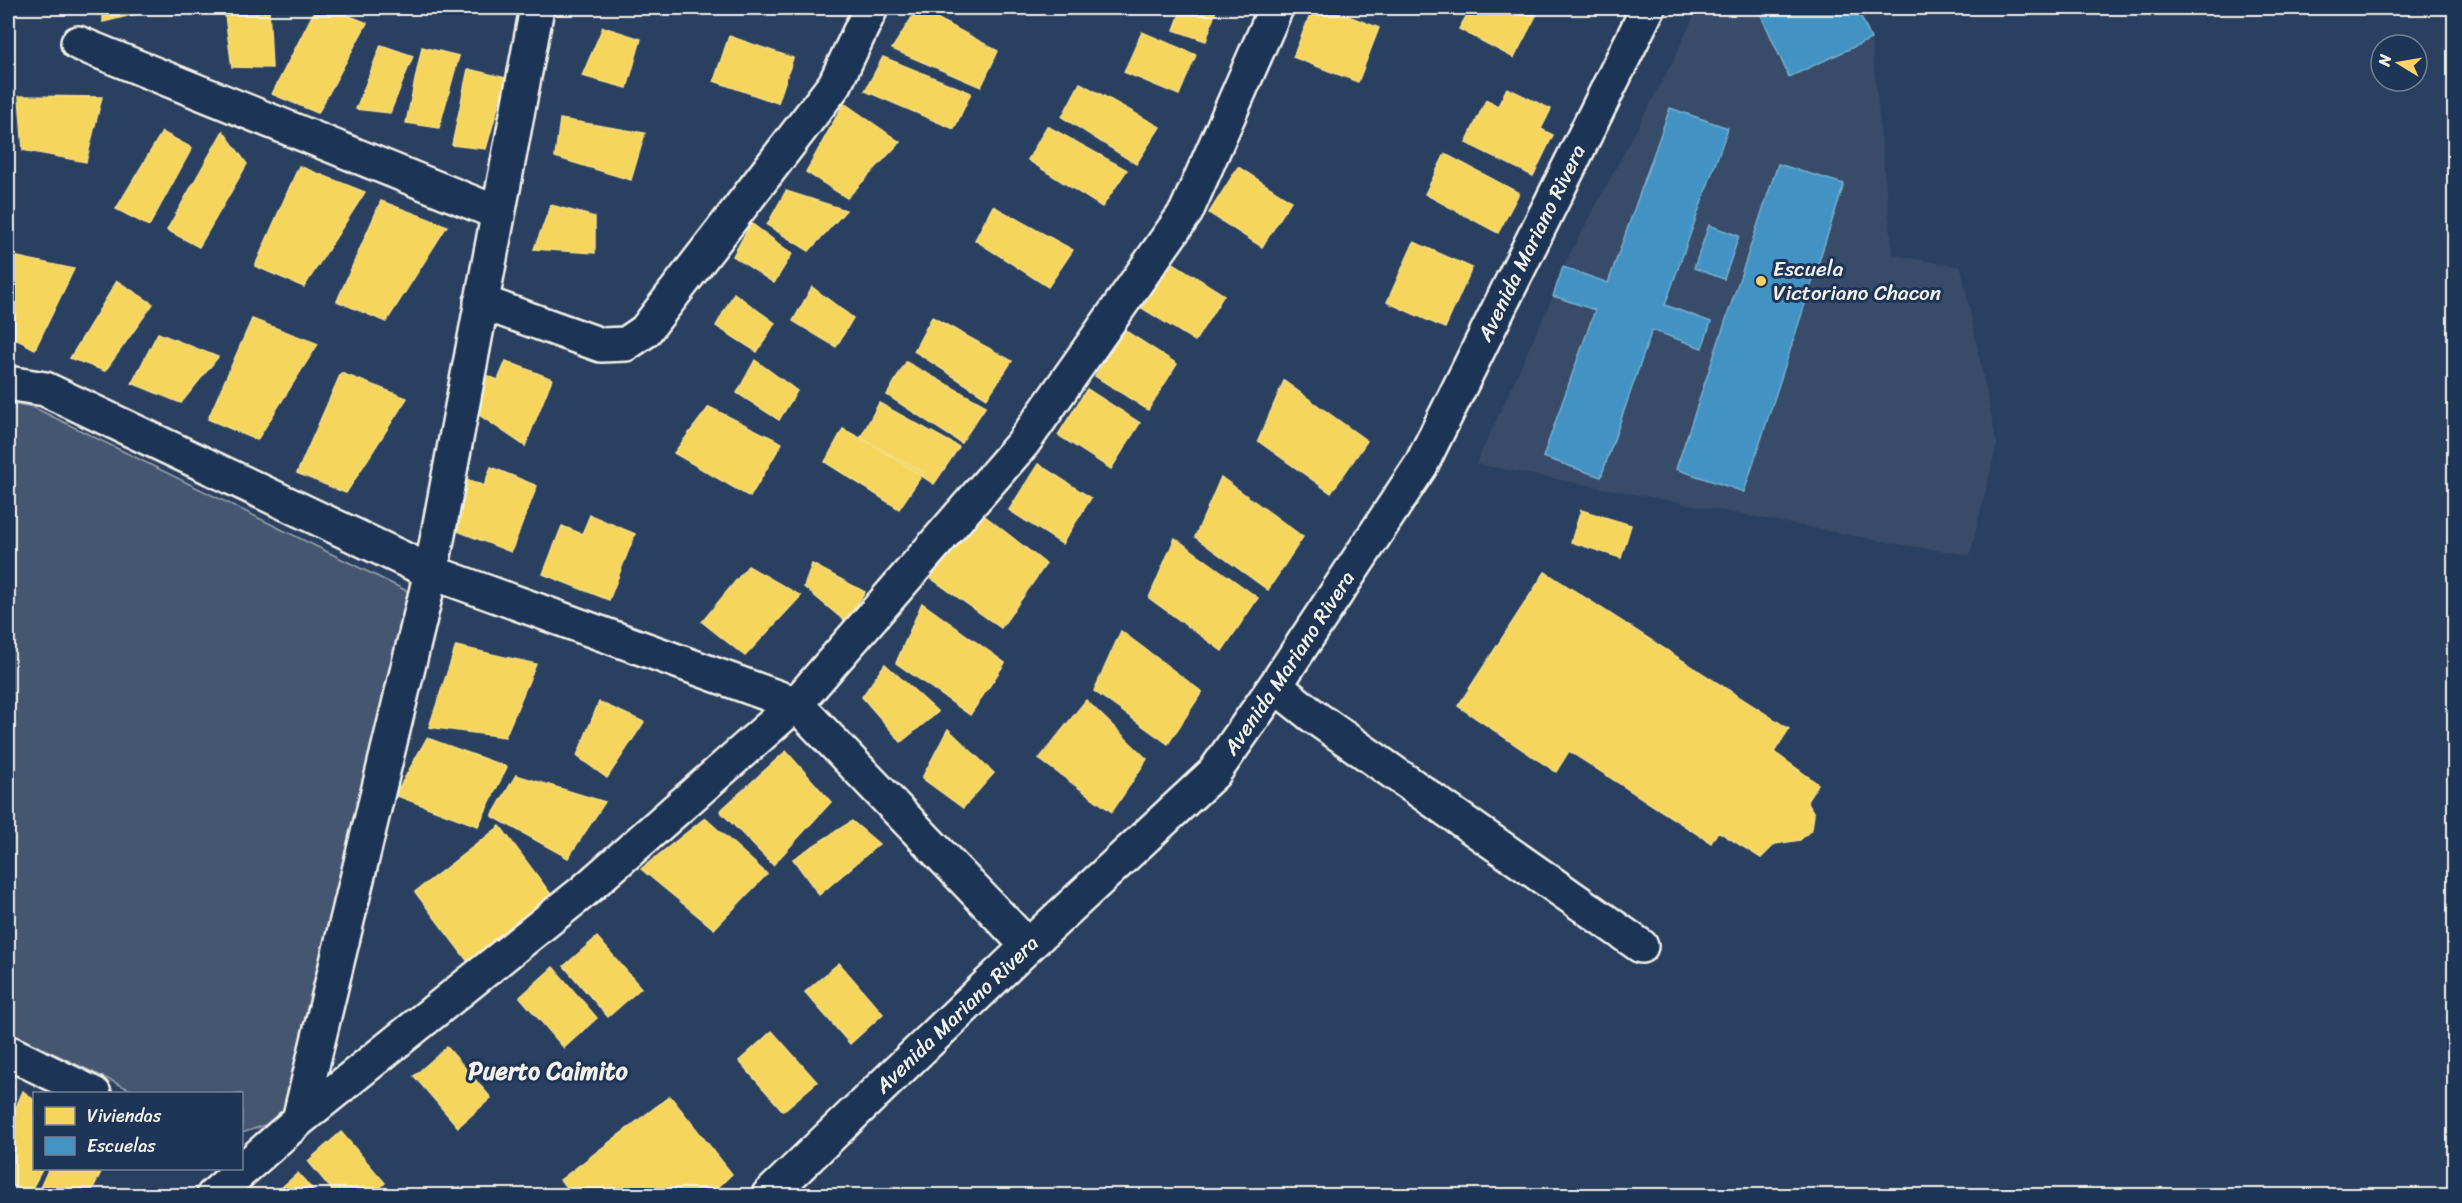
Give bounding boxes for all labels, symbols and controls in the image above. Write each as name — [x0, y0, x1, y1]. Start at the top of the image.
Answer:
north arrow — [2369, 33, 2429, 93]
text: N — [2369, 51, 2400, 69]
street label: Avenida Mariano Rivera — [1466, 137, 1597, 349]
place label: Escuela Victoriano Chacon — [1773, 250, 1941, 312]
marker: Escuela Victoriano Chacon — [1754, 274, 1768, 288]
street label: Avenida Mariano Rivera — [1212, 562, 1366, 764]
street label: Avenida Mariano Rivera — [865, 925, 1048, 1104]
district label: Puerto Caimito — [468, 1050, 629, 1092]
legend — [33, 1092, 243, 1170]
text: Viviendas — [87, 1100, 162, 1132]
text: Escuelas — [87, 1130, 156, 1162]

